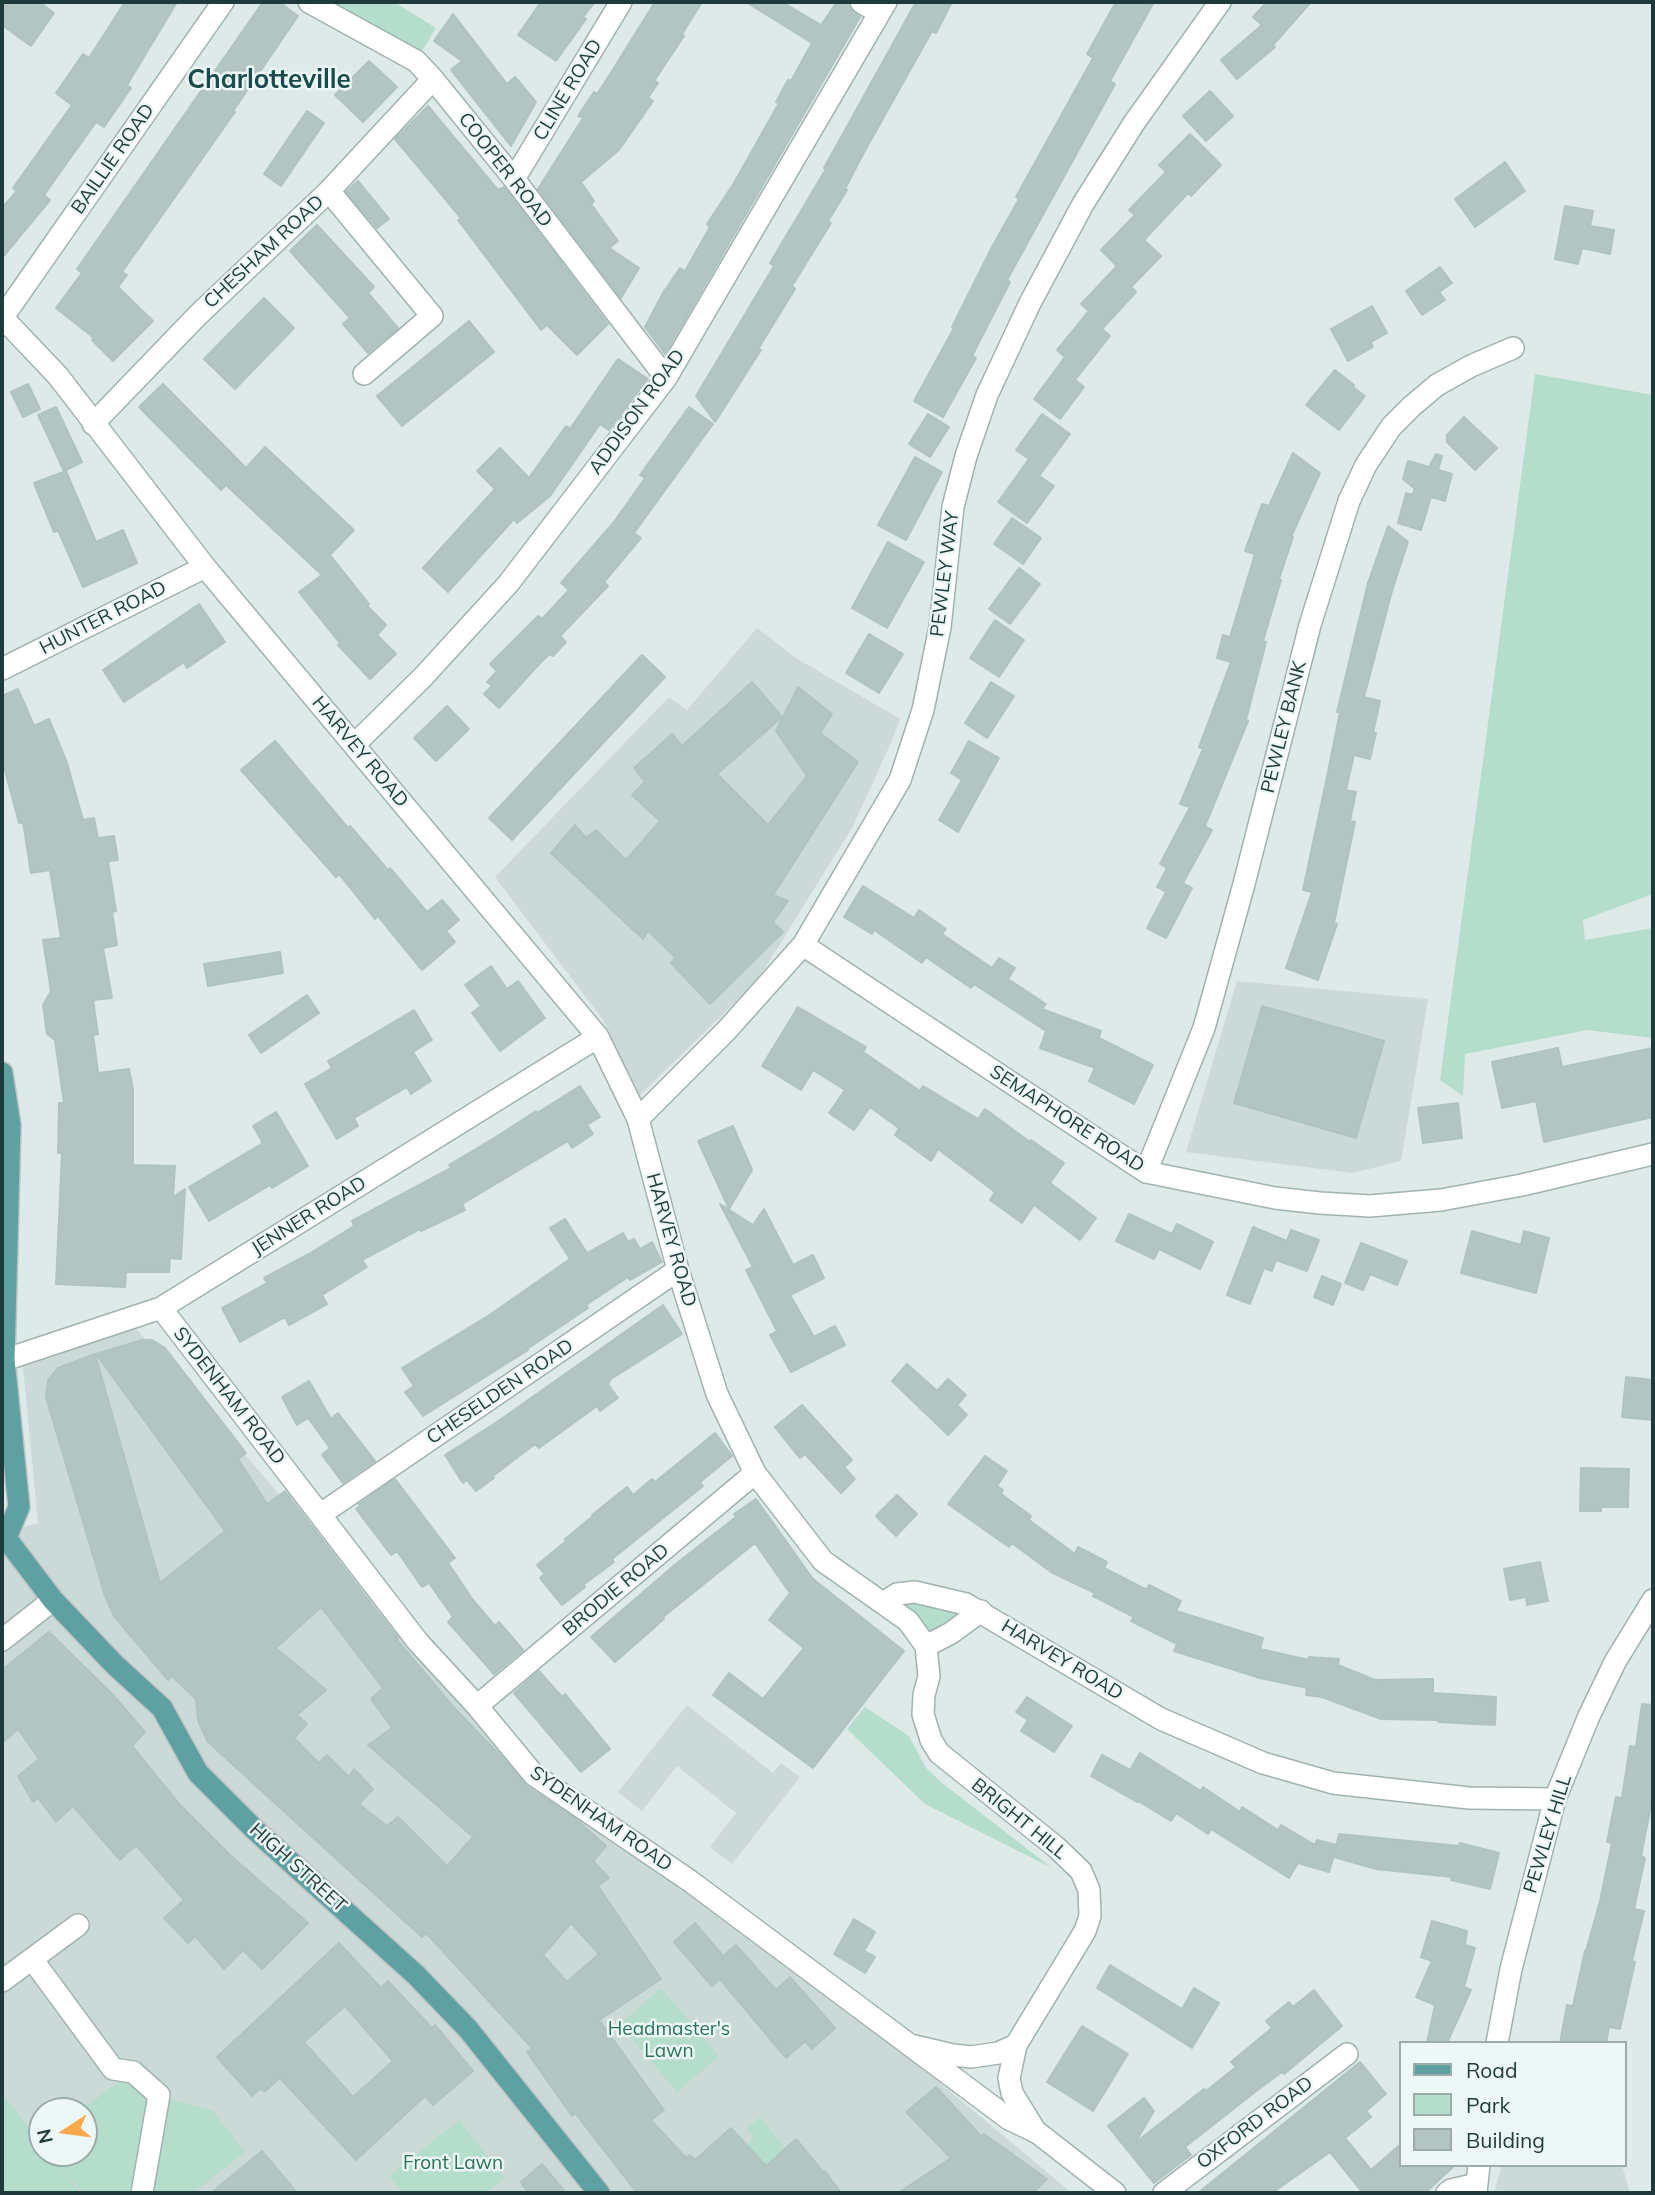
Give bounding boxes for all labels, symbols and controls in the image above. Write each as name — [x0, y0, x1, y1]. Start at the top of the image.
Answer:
street label: CLINE ROAD — [529, 35, 607, 145]
district label: Charlotteville — [187, 64, 351, 96]
street label: BAILLIE ROAD — [67, 100, 159, 218]
street label: COOPER ROAD — [453, 108, 557, 232]
street label: CHESHAM ROAD — [199, 191, 329, 313]
street label: ADDISON ROAD — [584, 345, 690, 479]
street label: PEWLEY WAY — [926, 510, 964, 638]
street label: HUNTER ROAD — [36, 576, 170, 660]
street label: PEWLEY BANK — [1257, 659, 1311, 795]
street label: HARVEY ROAD — [307, 692, 413, 812]
street label: SEMAPHORE ROAD — [985, 1060, 1149, 1178]
street label: HARVEY ROAD — [641, 1171, 701, 1309]
street label: JENNER ROAD — [248, 1172, 370, 1260]
street label: SYDENHAM ROAD — [168, 1323, 290, 1469]
street label: CHESELDEN ROAD — [422, 1334, 578, 1450]
street label: BRODIE ROAD — [558, 1539, 674, 1641]
street label: HARVEY ROAD — [997, 1615, 1127, 1705]
street label: SYDENHAM ROAD — [526, 1761, 676, 1877]
street label: PEWLEY HILL — [1519, 1772, 1577, 1896]
street label: BRIGHT HILL — [967, 1774, 1071, 1864]
street label: HIGH STREET — [245, 1819, 351, 1917]
park label: Headmaster's Lawn — [608, 2018, 730, 2062]
legend — [1400, 2041, 1627, 2167]
text: Road — [1466, 2057, 1517, 2083]
street label: OXFORD ROAD — [1192, 2072, 1318, 2174]
text: Park — [1466, 2092, 1510, 2118]
north arrow — [28, 2097, 98, 2167]
text: N — [31, 2127, 58, 2146]
text: Building — [1466, 2127, 1545, 2153]
park label: Front Lawn — [403, 2152, 503, 2174]

